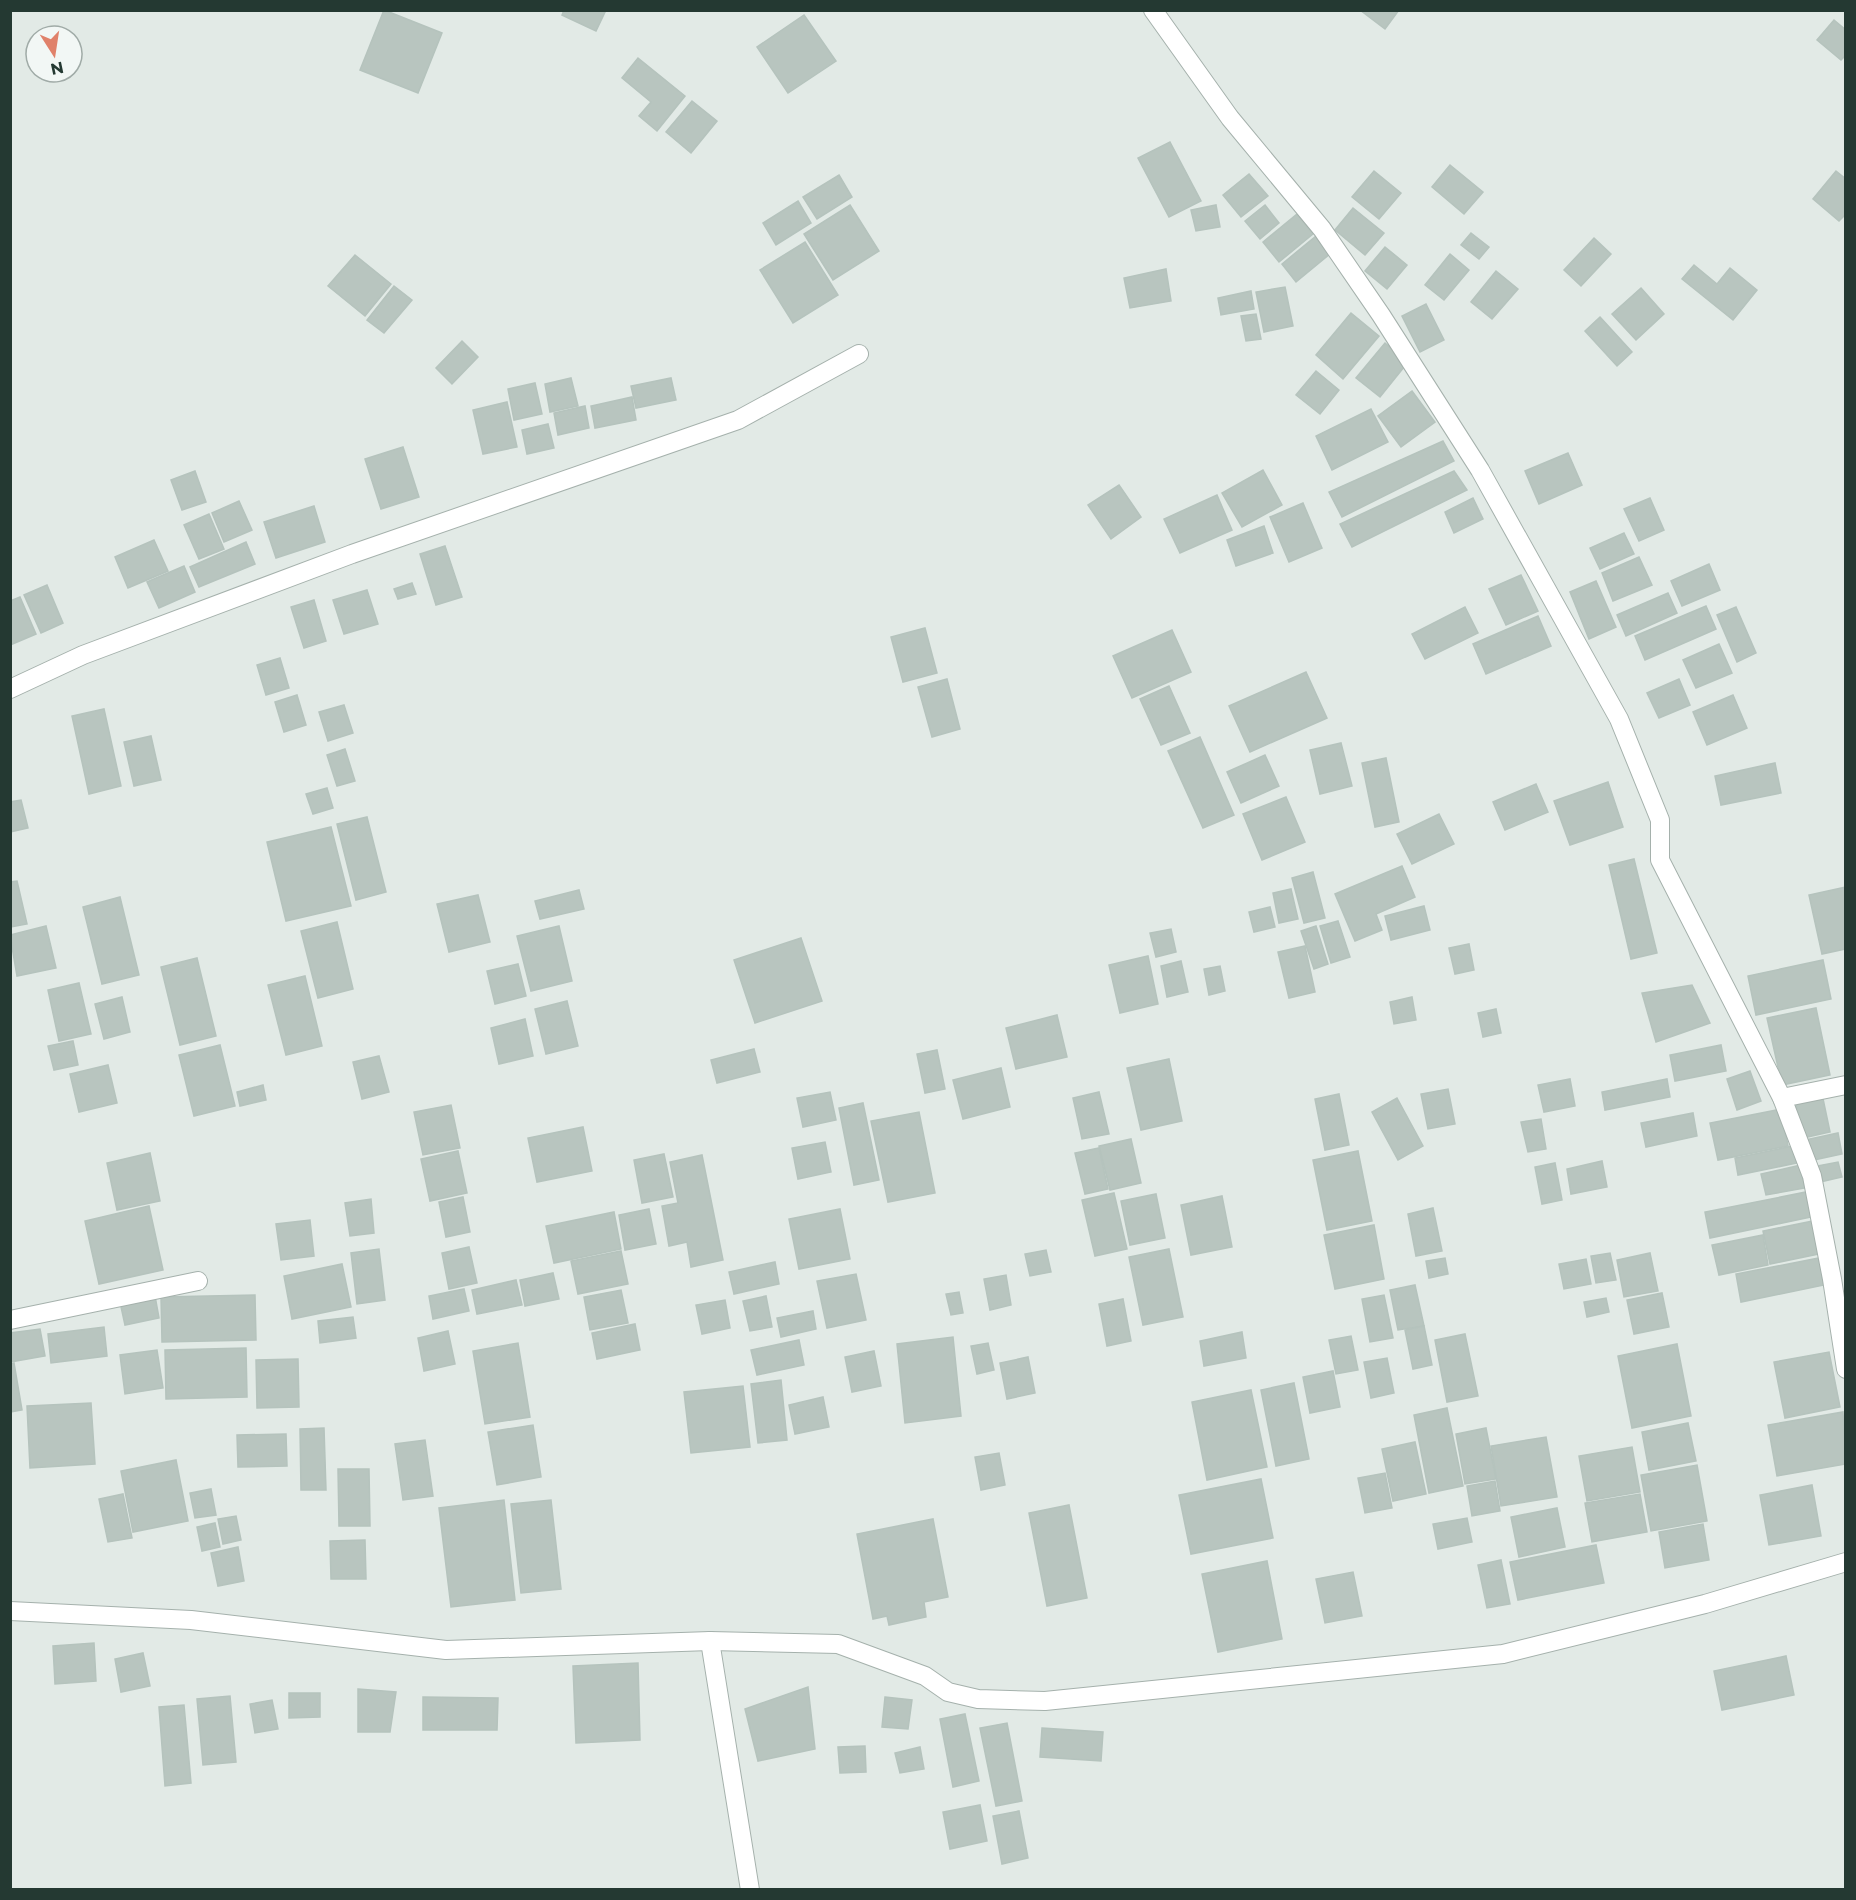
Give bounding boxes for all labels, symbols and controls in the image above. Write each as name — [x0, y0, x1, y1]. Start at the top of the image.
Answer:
north arrow — [24, 24, 84, 84]
text: N — [49, 58, 65, 79]

